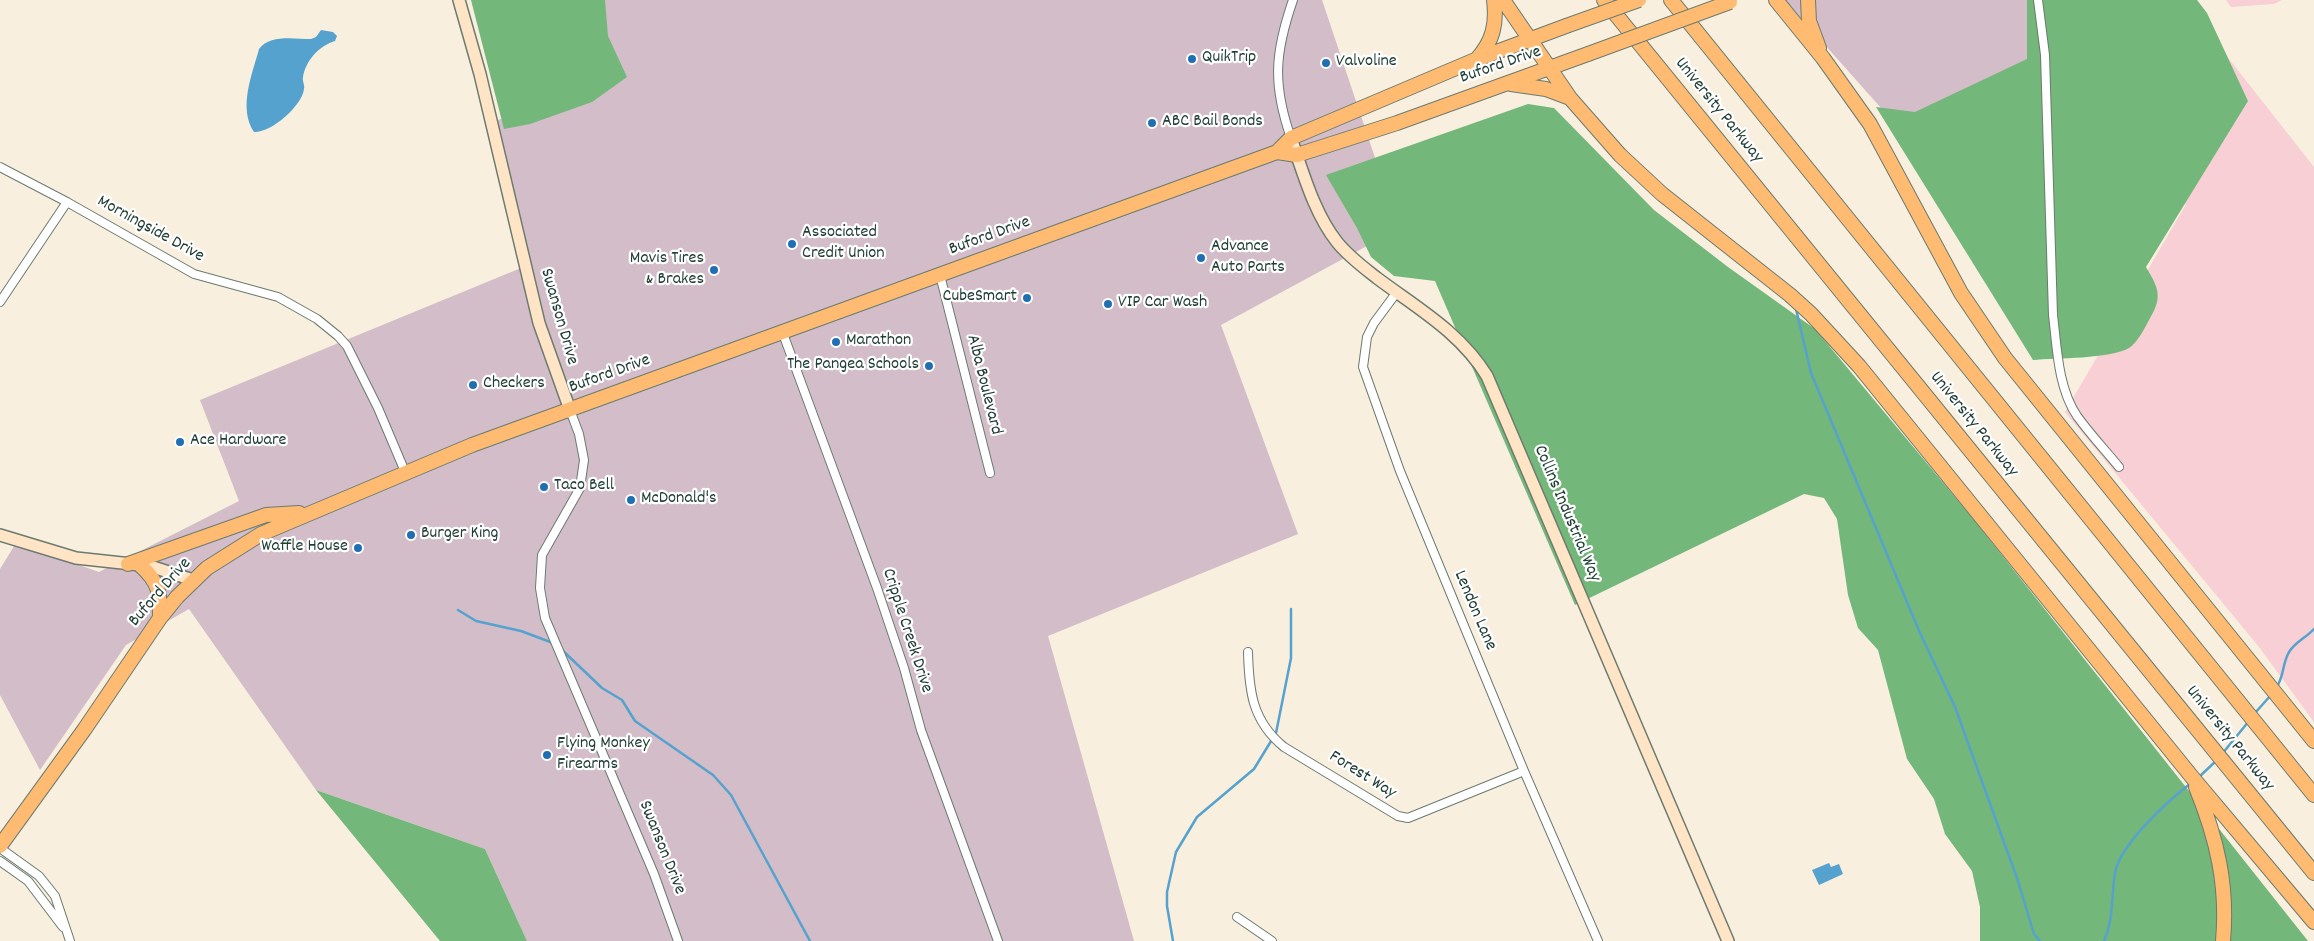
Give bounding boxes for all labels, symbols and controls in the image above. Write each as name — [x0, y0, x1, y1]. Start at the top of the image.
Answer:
street label: Buford Drive — [1458, 42, 1544, 90]
place label: QuikTrip — [1202, 48, 1256, 70]
place label: Valvoline — [1336, 52, 1397, 74]
marker: QuikTrip — [1186, 53, 1198, 65]
street label: University Parkway — [1669, 54, 1767, 168]
marker: Valvoline — [1320, 57, 1332, 69]
place label: ABC Bail Bonds — [1162, 112, 1263, 134]
marker: ABC Bail Bonds — [1146, 117, 1158, 129]
street label: Morningside Drive — [93, 192, 207, 268]
street label: Buford Drive — [947, 212, 1033, 262]
place label: Associated Credit Union — [802, 223, 885, 266]
place label: Advance Auto Parts — [1211, 237, 1285, 280]
marker: Associated Credit Union — [786, 238, 798, 250]
place label: Mavis Tires & Brakes — [630, 249, 704, 292]
marker: Advance Auto Parts — [1195, 252, 1207, 264]
marker: Mavis Tires & Brakes — [708, 264, 720, 276]
street label: Swanson Drive — [534, 266, 582, 368]
place label: CubeSmart — [943, 287, 1017, 309]
marker: CubeSmart — [1021, 292, 1033, 304]
place label: VIP Car Wash — [1118, 293, 1207, 315]
marker: VIP Car Wash — [1102, 298, 1114, 310]
place label: Marathon — [846, 331, 911, 353]
street label: Alba Boulevard — [960, 333, 1006, 437]
marker: Marathon — [830, 336, 842, 348]
street label: Buford Drive — [567, 350, 653, 400]
place label: The Pangea Schools — [787, 355, 919, 377]
marker: The Pangea Schools — [923, 360, 935, 372]
street label: University Parkway — [1924, 368, 2022, 482]
place label: Checkers — [483, 374, 545, 396]
marker: Checkers — [467, 379, 479, 391]
place label: Ace Hardware — [190, 431, 287, 453]
marker: Ace Hardware — [174, 436, 186, 448]
street label: Collins Industrial Way — [1528, 443, 1604, 585]
place label: Taco Bell — [554, 476, 614, 498]
marker: Taco Bell — [538, 481, 550, 493]
place label: McDonald's — [641, 489, 717, 511]
marker: McDonald's — [625, 494, 637, 506]
place label: Burger King — [421, 524, 498, 546]
marker: Burger King — [405, 529, 417, 541]
place label: Waffle House — [261, 537, 348, 559]
marker: Waffle House — [352, 542, 364, 554]
street label: Buford Drive — [125, 554, 197, 632]
street label: Cripple Creek Drive — [876, 566, 936, 696]
street label: Lendon Lane — [1448, 568, 1500, 654]
street label: University Parkway — [2180, 682, 2278, 796]
place label: Flying Monkey Firearms — [557, 734, 650, 776]
street label: Forest Way — [1324, 747, 1400, 805]
marker: Flying Monkey Firearms — [541, 749, 553, 761]
street label: Swanson Drive — [632, 798, 690, 898]

